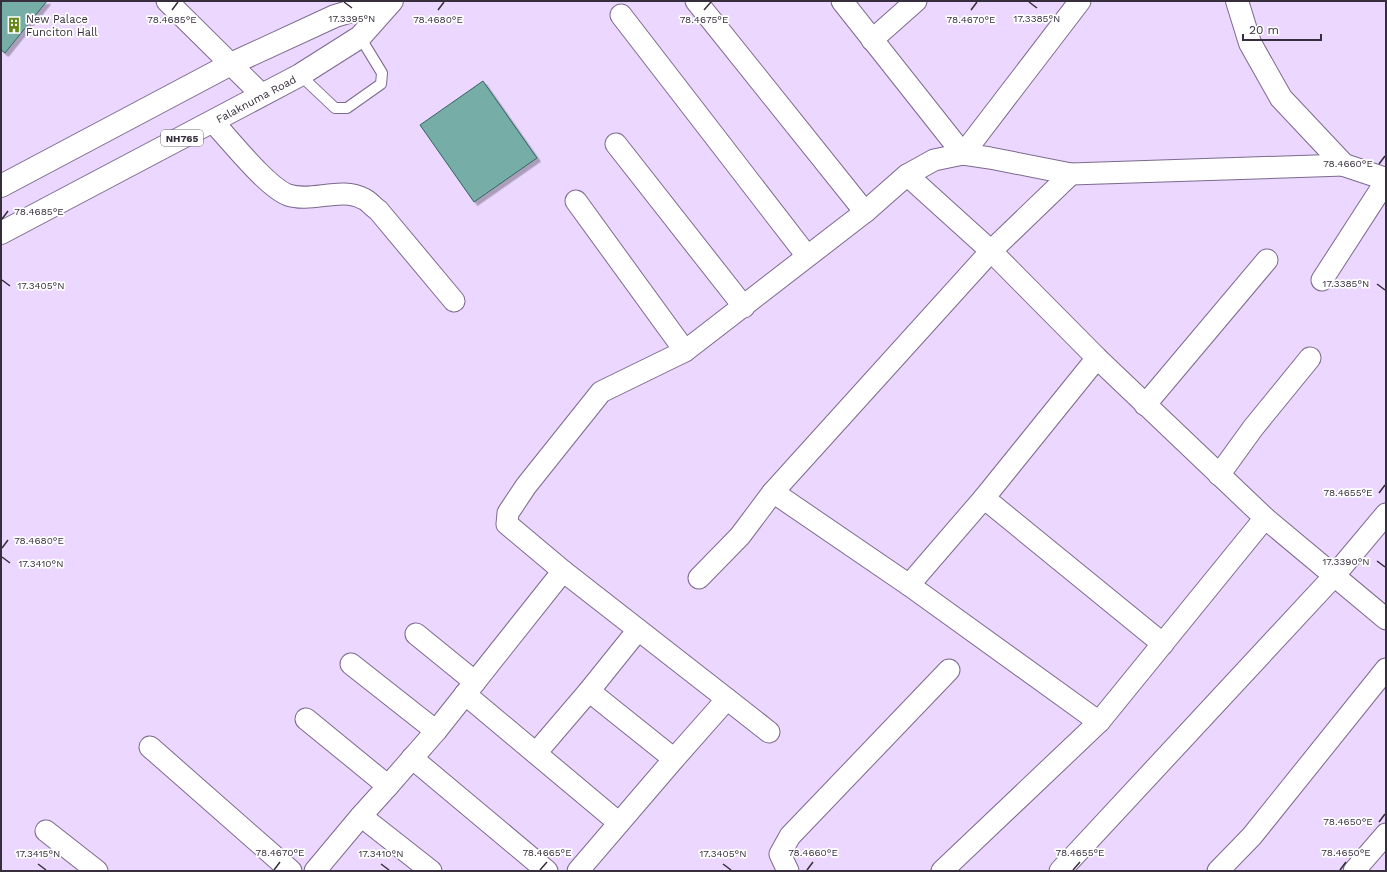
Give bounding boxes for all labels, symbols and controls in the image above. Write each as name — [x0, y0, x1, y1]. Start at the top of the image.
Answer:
place label: New Palace Funciton Hall — [26, 13, 98, 39]
text: 17.3395°N — [329, 13, 375, 24]
text: 17.3385°N — [1014, 13, 1060, 24]
text: 78.4685°E — [147, 14, 197, 25]
text: 78.4680°E — [413, 14, 463, 25]
text: 78.4675°E — [680, 14, 728, 25]
text: 78.4670°E — [947, 14, 995, 25]
building icon: New Palace Funciton Hall — [5, 16, 23, 34]
scale bar — [1243, 16, 1321, 42]
text: 20 m — [1249, 23, 1279, 37]
street label: Falaknuma Road — [214, 73, 299, 126]
road number: NH765 — [161, 130, 203, 146]
text: 78.4660°E — [1323, 158, 1373, 169]
text: 78.4685°E — [14, 206, 64, 217]
text: 17.3385°N — [1323, 278, 1369, 289]
text: 17.3405°N — [17, 280, 65, 291]
text: 78.4655°E — [1324, 487, 1372, 498]
text: 78.4680°E — [14, 535, 64, 546]
text: 17.3390°N — [1322, 556, 1370, 567]
text: 17.3410°N — [18, 558, 64, 569]
text: 78.4650°E — [1323, 816, 1373, 827]
text: 78.4670°E — [256, 847, 304, 858]
text: 78.4665°E — [522, 847, 572, 858]
text: 78.4660°E — [788, 847, 838, 858]
text: 78.4655°E — [1056, 847, 1104, 858]
text: 78.4650°E — [1321, 847, 1371, 858]
text: 17.3415°N — [16, 848, 60, 859]
text: 17.3410°N — [358, 848, 404, 859]
text: 17.3405°N — [699, 848, 747, 859]

